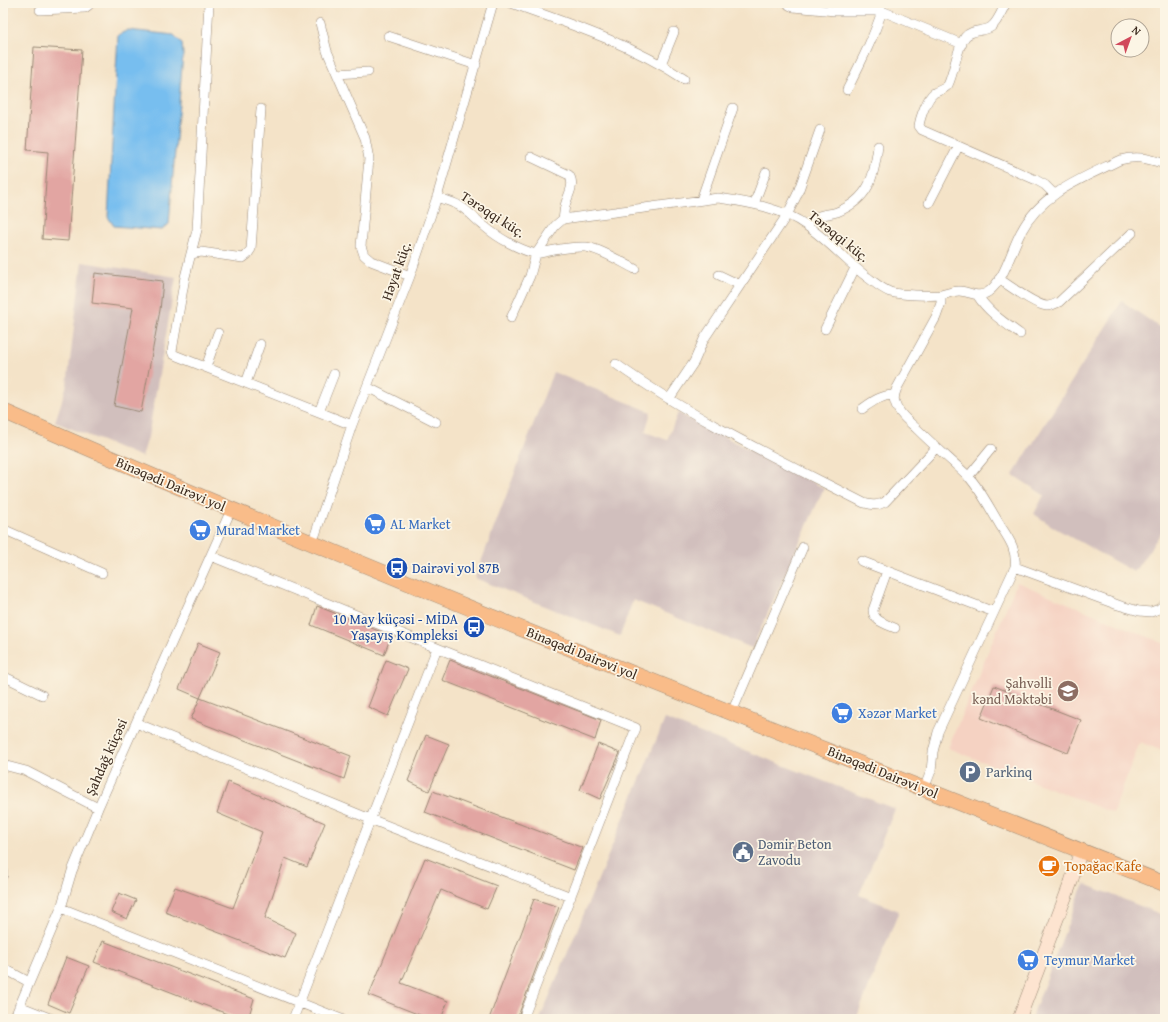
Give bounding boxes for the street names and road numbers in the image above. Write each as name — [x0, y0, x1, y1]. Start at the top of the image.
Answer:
street label: Tərəqqi küç. — [457, 186, 529, 242]
street label: Tərəqqi küç. — [804, 205, 874, 267]
street label: Həyat küç. — [376, 239, 416, 303]
street label: Binəqədi Dairəvi yol — [113, 452, 229, 516]
street label: Binəqədi Dairəvi yol — [524, 622, 640, 684]
street label: Şahdağ küçəsi — [80, 715, 132, 799]
street label: Binəqədi Dairəvi yol — [825, 741, 941, 803]

